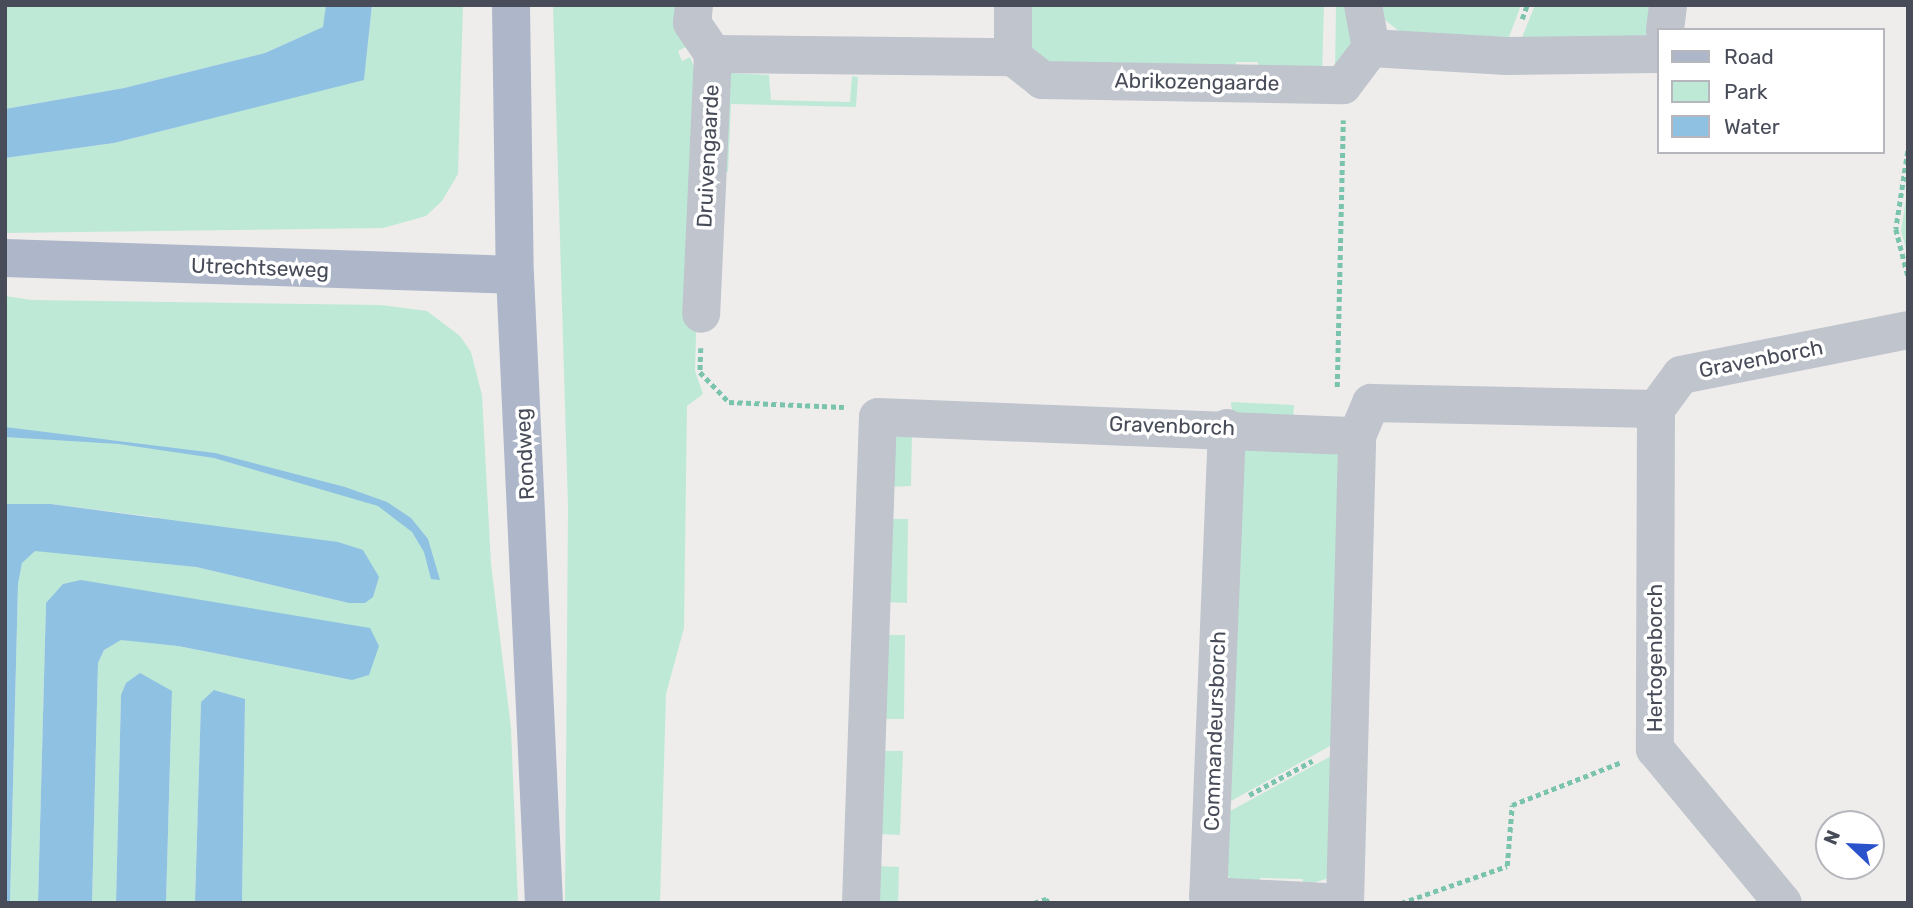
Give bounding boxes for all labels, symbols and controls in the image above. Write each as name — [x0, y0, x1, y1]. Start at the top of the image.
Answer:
legend — [1658, 28, 1885, 154]
text: Road — [1724, 44, 1774, 69]
street label: Abrikozengaarde — [1114, 68, 1280, 96]
text: Park — [1724, 79, 1768, 104]
street label: Druivengaarde — [692, 84, 724, 228]
text: Water — [1724, 114, 1780, 139]
street label: Utrechtseweg — [191, 253, 329, 283]
street label: Gravenborch — [1697, 335, 1825, 383]
street label: Rondweg — [510, 408, 540, 500]
street label: Gravenborch — [1109, 411, 1235, 441]
street label: Hertogenborch — [1642, 584, 1668, 732]
street label: Commandeursborch — [1199, 631, 1231, 831]
north arrow — [1815, 810, 1885, 880]
text: N — [1819, 827, 1845, 848]

